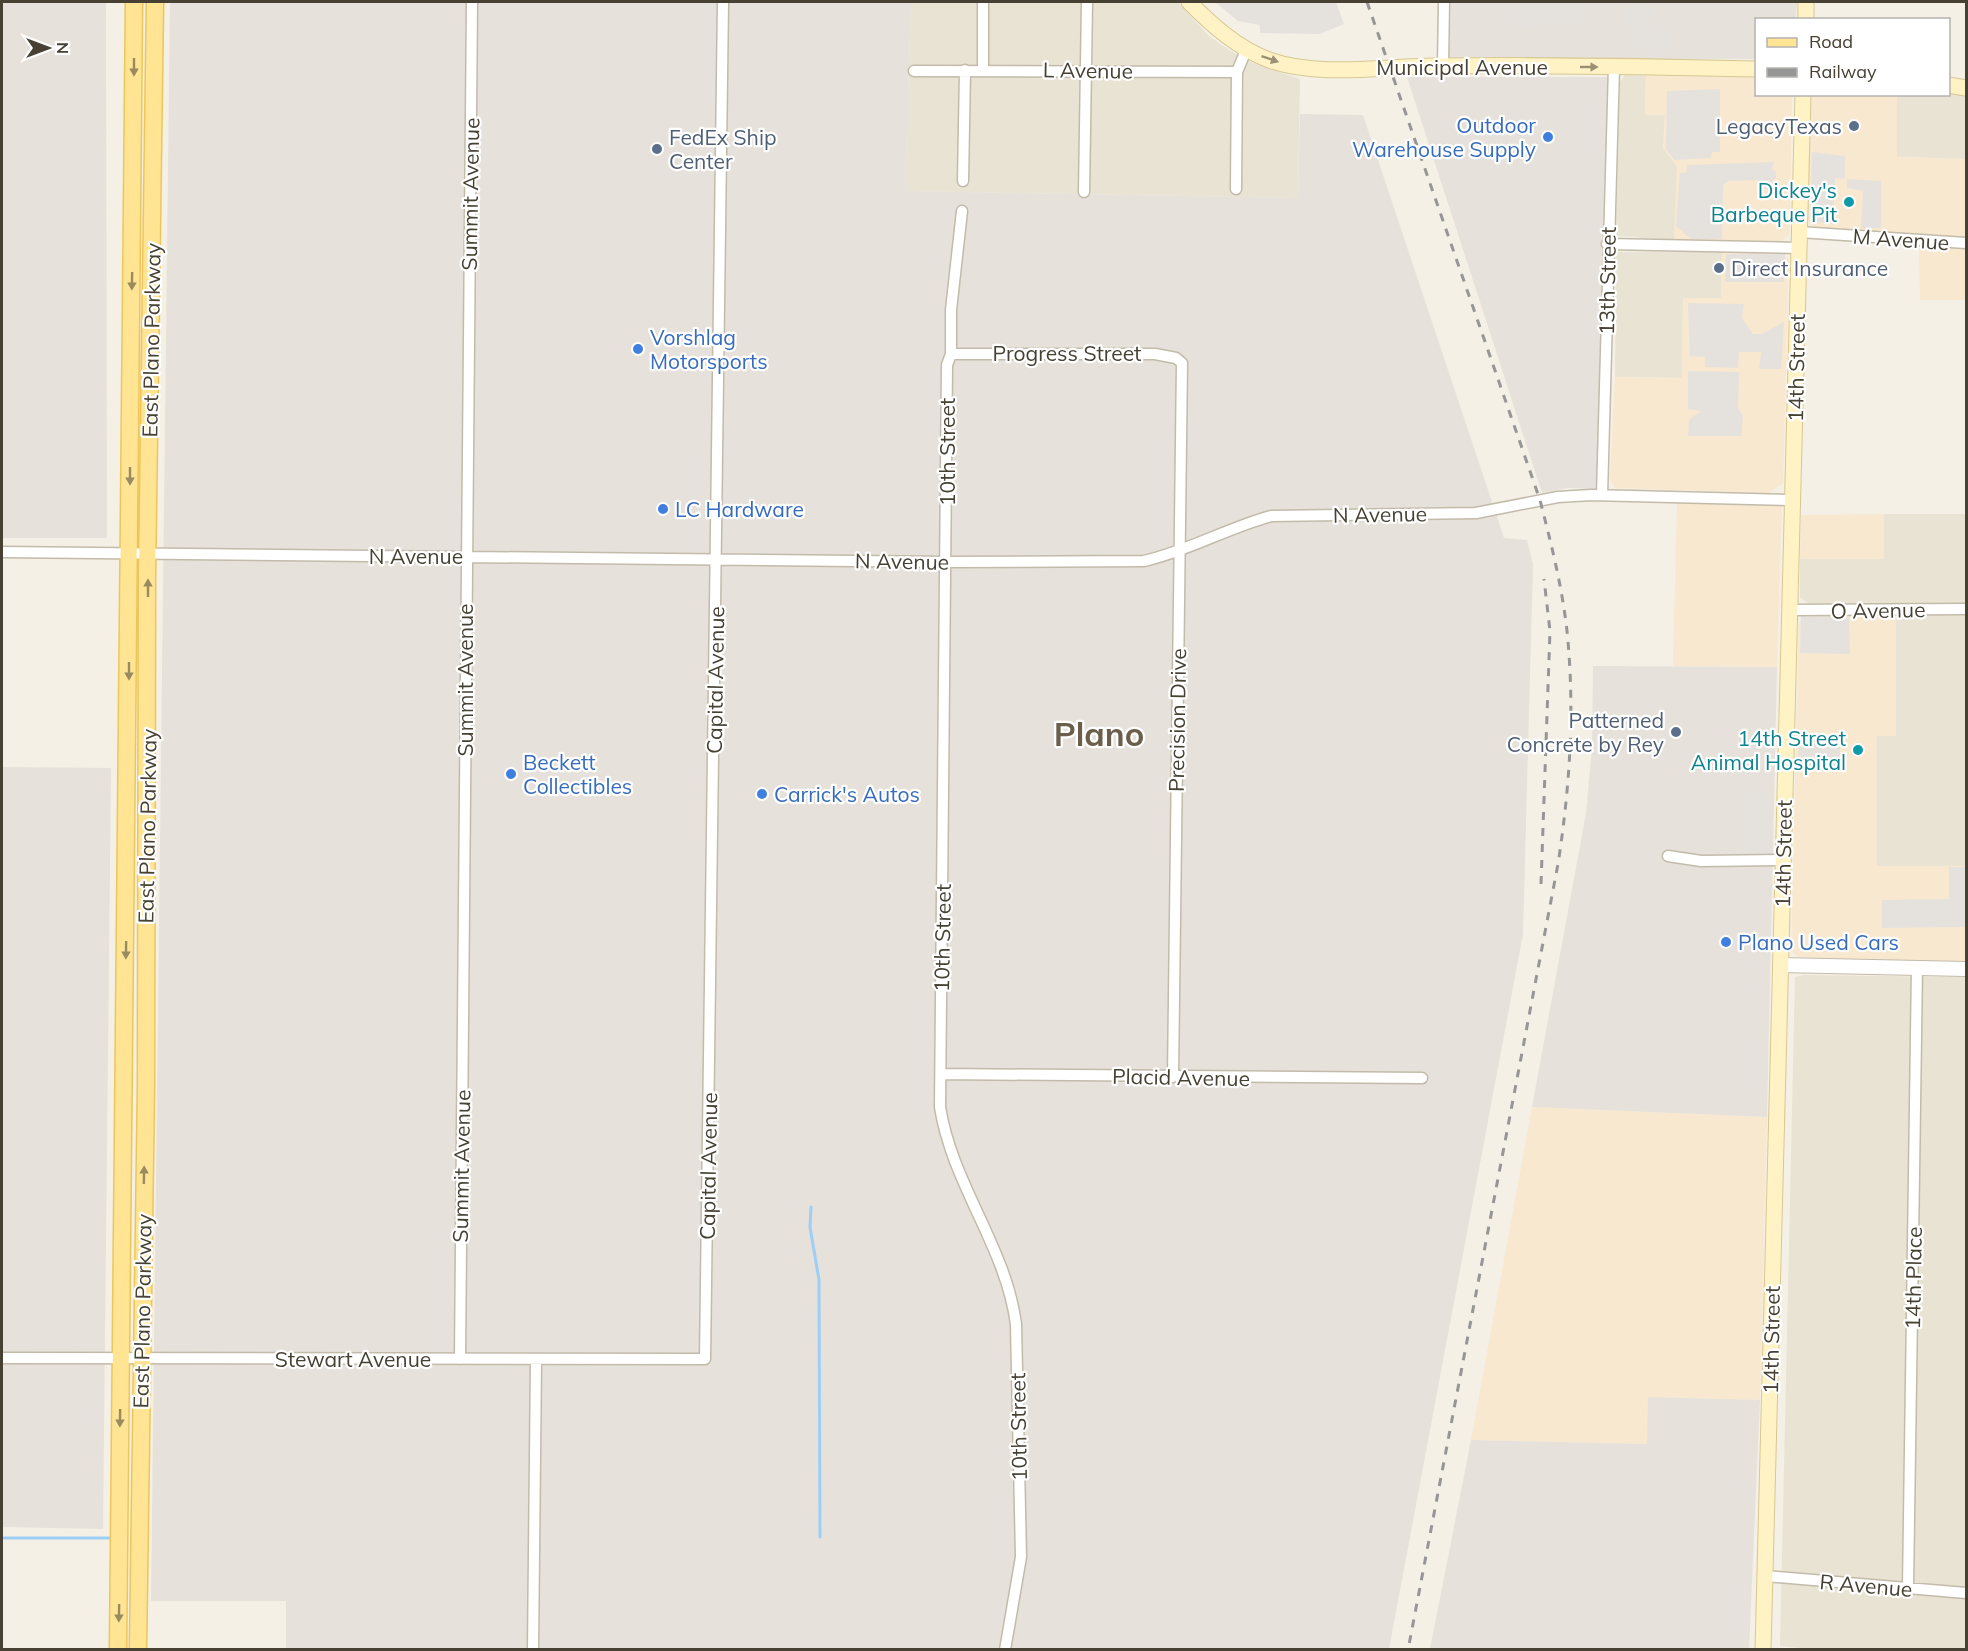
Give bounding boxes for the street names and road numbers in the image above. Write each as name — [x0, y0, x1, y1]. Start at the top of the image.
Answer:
street label: Municipal Avenue — [1376, 54, 1548, 80]
street label: L Avenue — [1043, 56, 1133, 84]
street label: Summit Avenue — [456, 117, 484, 271]
street label: M Avenue — [1852, 223, 1950, 255]
street label: 13th Street — [1593, 227, 1621, 335]
street label: East Plano Parkway — [136, 243, 166, 437]
street label: 14th Street — [1782, 314, 1810, 422]
street label: Progress Street — [993, 340, 1141, 366]
street label: 10th Street — [934, 398, 960, 506]
street label: N Avenue — [1333, 500, 1427, 528]
street label: N Avenue — [369, 543, 463, 569]
street label: N Avenue — [855, 547, 949, 575]
street label: O Avenue — [1830, 596, 1926, 624]
street label: Summit Avenue — [452, 603, 478, 757]
street label: Capital Avenue — [701, 606, 729, 754]
street label: Precision Drive — [1163, 648, 1191, 792]
street label: East Plano Parkway — [132, 729, 162, 923]
street label: 14th Street — [1769, 800, 1797, 908]
street label: 10th Street — [928, 884, 956, 992]
street label: Placid Avenue — [1112, 1063, 1250, 1091]
street label: Summit Avenue — [447, 1089, 475, 1243]
street label: Capital Avenue — [694, 1092, 722, 1240]
street label: East Plano Parkway — [127, 1214, 157, 1408]
street label: 14th Place — [1899, 1226, 1927, 1330]
street label: 14th Street — [1757, 1286, 1785, 1394]
street label: Stewart Avenue — [275, 1346, 431, 1372]
street label: 10th Street — [1004, 1373, 1032, 1481]
street label: R Avenue — [1818, 1568, 1914, 1602]

